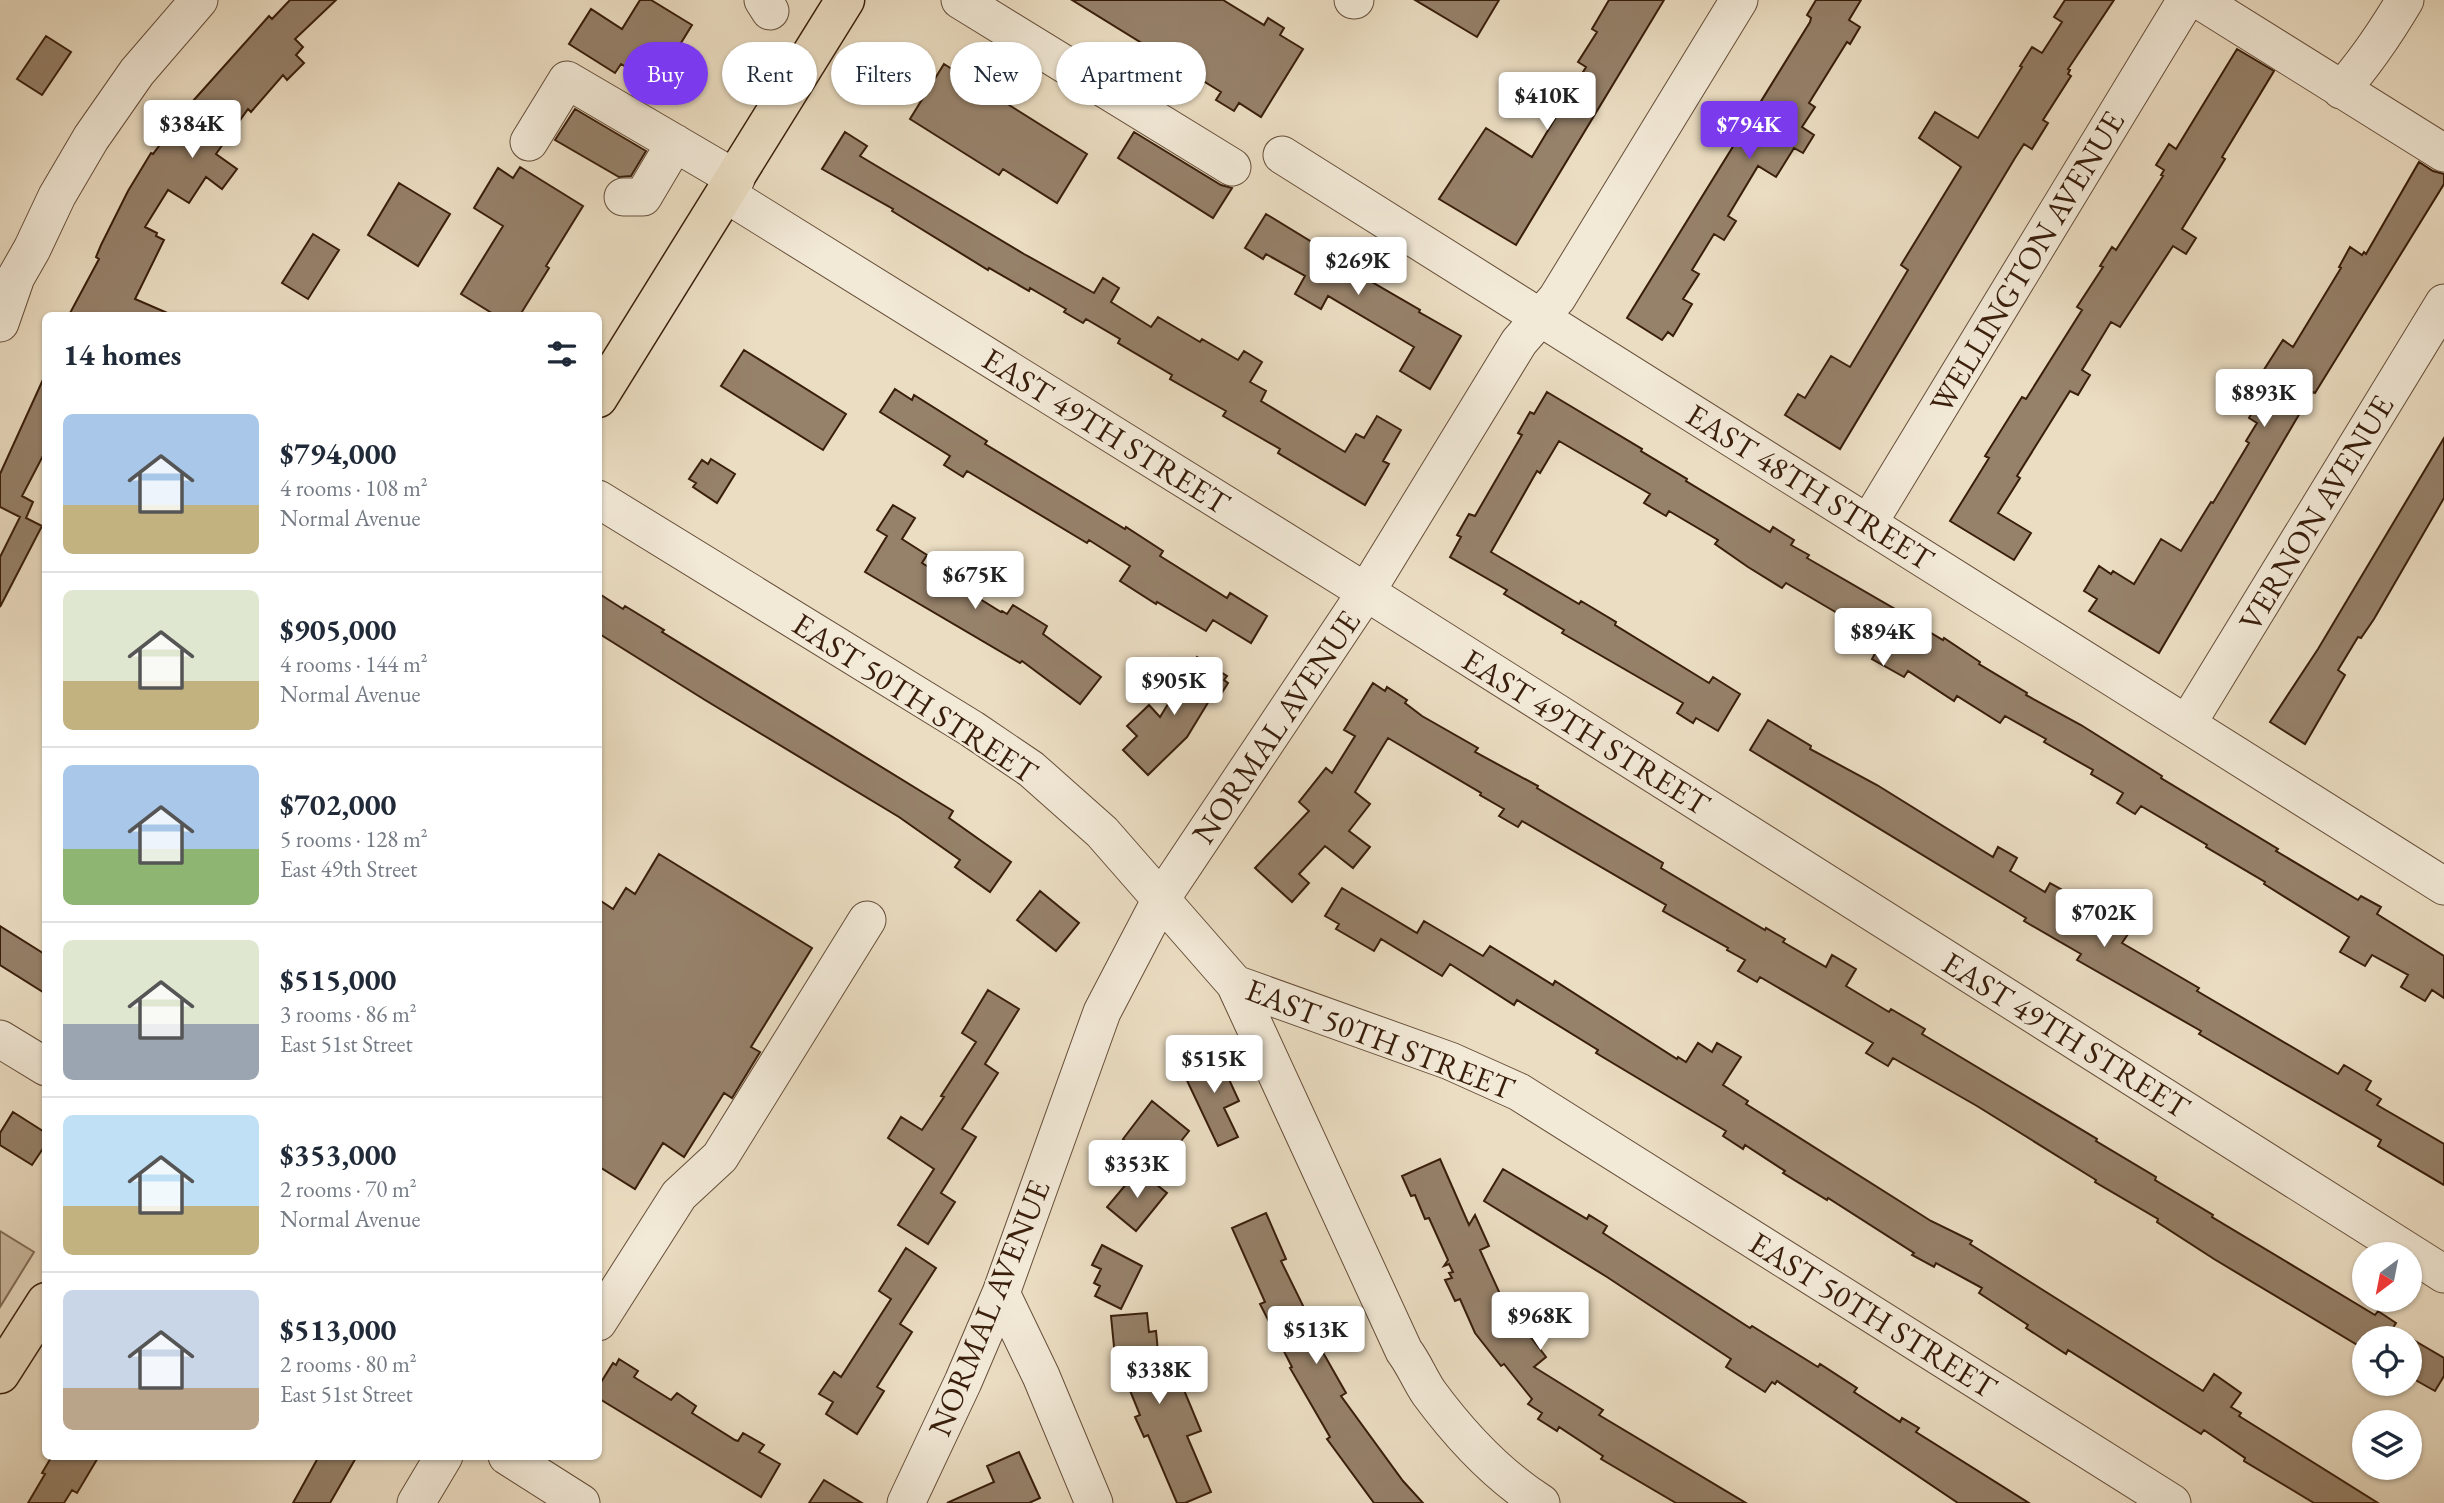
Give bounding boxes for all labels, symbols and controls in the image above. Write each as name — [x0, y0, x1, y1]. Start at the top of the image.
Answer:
chip: Buy — [623, 42, 708, 105]
chip: Rent — [722, 42, 817, 105]
chip: Filters — [831, 42, 936, 105]
chip: New — [950, 42, 1042, 105]
chip: Apartment — [1056, 42, 1206, 105]
pin: $410K — [1498, 72, 1596, 132]
text: $410K — [1515, 80, 1579, 110]
pin: $384K — [143, 100, 241, 160]
pin: $794K — [1700, 102, 1798, 161]
street label: WELLINGTON AVENUE — [1920, 103, 2134, 421]
text: $384K — [160, 108, 224, 138]
text: $794K — [1717, 109, 1781, 139]
pin: $269K — [1309, 238, 1407, 297]
text: $269K — [1326, 245, 1390, 275]
text: 14 homes — [63, 335, 181, 374]
icon: filters — [543, 335, 581, 373]
street label: EAST 49TH STREET — [974, 338, 1238, 524]
pin: $893K — [2215, 370, 2313, 429]
text: $893K — [2232, 377, 2296, 407]
street label: VERNON AVENUE — [2229, 387, 2403, 639]
street label: EAST 48TH STREET — [1678, 394, 1942, 580]
text: $794,000 — [280, 434, 396, 473]
icon: home — [119, 442, 203, 526]
text: 4 rooms · 108 m² — [280, 473, 428, 503]
text: Normal Avenue — [280, 503, 420, 533]
pin: $675K — [926, 552, 1024, 611]
text: $675K — [943, 559, 1007, 589]
street label: NORMAL AVENUE — [1182, 602, 1370, 852]
street label: EAST 50TH STREET — [784, 603, 1046, 793]
pin: $894K — [1834, 608, 1932, 668]
text: $905,000 — [280, 610, 396, 649]
text: $894K — [1851, 616, 1915, 646]
icon: home — [119, 618, 203, 702]
street label: EAST 49TH STREET — [1454, 639, 1718, 825]
text: 4 rooms · 144 m² — [280, 649, 428, 679]
pin: $905K — [1125, 658, 1223, 717]
text: $905K — [1142, 665, 1206, 695]
text: Normal Avenue — [280, 679, 420, 709]
text: $702,000 — [280, 785, 396, 824]
icon: home — [119, 793, 203, 877]
text: 5 rooms · 128 m² — [280, 824, 428, 854]
text: East 49th Street — [280, 854, 417, 884]
pin: $702K — [2055, 890, 2153, 949]
text: $702K — [2072, 897, 2136, 927]
street label: EAST 49TH STREET — [1934, 942, 2198, 1128]
text: $515,000 — [280, 960, 396, 999]
icon: home — [119, 968, 203, 1052]
street label: EAST 50TH STREET — [1240, 968, 1521, 1110]
text: 3 rooms · 86 m² — [280, 999, 417, 1029]
text: East 51st Street — [280, 1029, 413, 1059]
pin: $515K — [1165, 1036, 1263, 1095]
text: $515K — [1182, 1043, 1246, 1073]
text: $353,000 — [280, 1135, 396, 1174]
pin: $353K — [1088, 1140, 1186, 1200]
icon: home — [119, 1143, 203, 1227]
text: $353K — [1105, 1148, 1169, 1178]
text: 2 rooms · 70 m² — [280, 1174, 417, 1204]
street label: NORMAL AVENUE — [918, 1174, 1060, 1442]
text: Normal Avenue — [280, 1204, 420, 1234]
street label: EAST 50TH STREET — [1741, 1222, 2005, 1408]
north arrow — [2352, 1242, 2422, 1312]
map controls — [2352, 1242, 2422, 1480]
pin: $968K — [1491, 1292, 1589, 1352]
text: $968K — [1508, 1300, 1572, 1330]
pin: $513K — [1267, 1306, 1365, 1366]
text: $513,000 — [280, 1310, 396, 1349]
text: $513K — [1284, 1314, 1348, 1344]
icon: home — [119, 1318, 203, 1402]
button: locate — [2352, 1326, 2422, 1396]
pin: $338K — [1110, 1346, 1208, 1406]
text: 2 rooms · 80 m² — [280, 1349, 417, 1379]
text: $338K — [1127, 1354, 1191, 1384]
text: East 51st Street — [280, 1379, 413, 1409]
button: layers — [2352, 1410, 2422, 1480]

